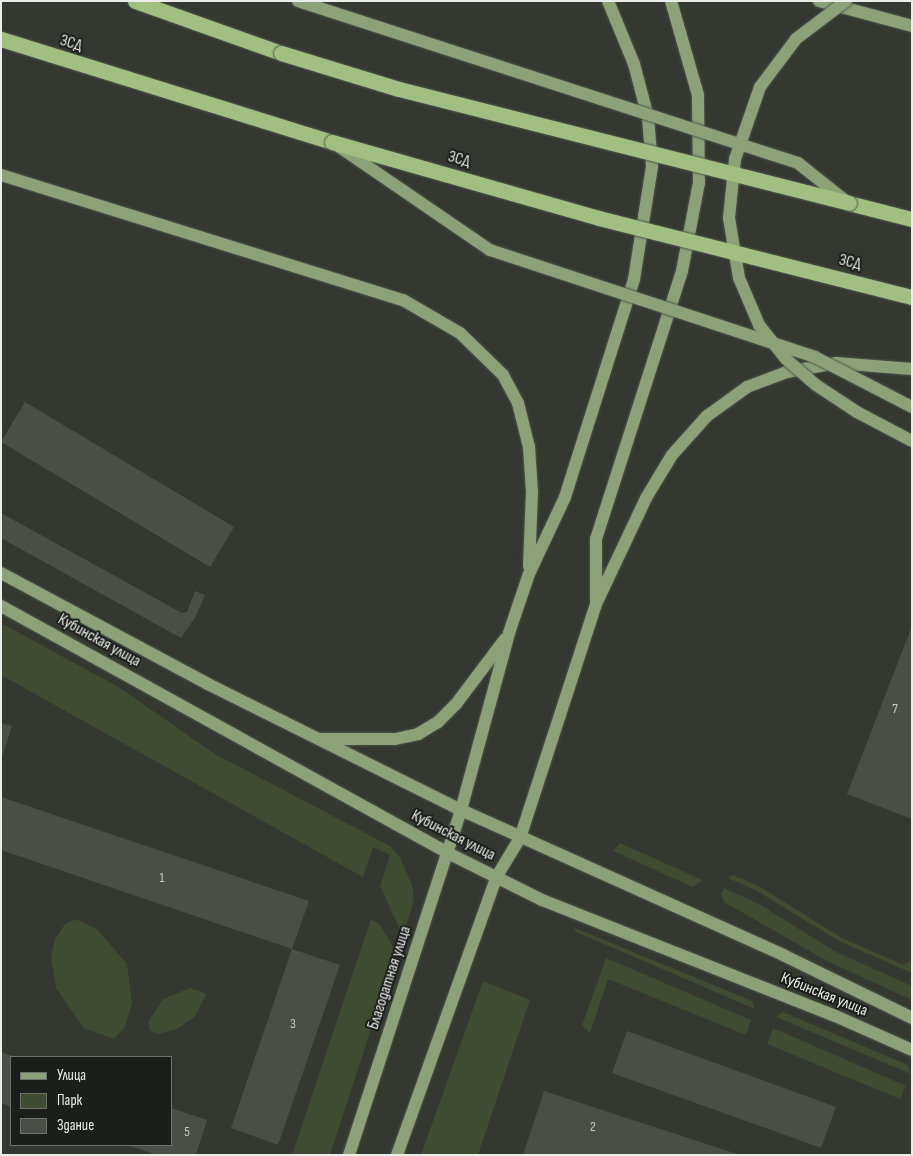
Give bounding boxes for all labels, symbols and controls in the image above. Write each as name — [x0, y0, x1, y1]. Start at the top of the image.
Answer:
street label: ЗСД — [57, 32, 85, 56]
street label: ЗСД — [446, 148, 472, 172]
street label: ЗСД — [837, 251, 863, 275]
street label: Кубинская улица — [54, 610, 144, 672]
house number: 7 — [892, 701, 898, 717]
street label: Кубинская улица — [408, 807, 498, 865]
house number: 1 — [160, 870, 164, 886]
street label: Благодатная улица — [364, 924, 416, 1032]
street label: Кубинская улица — [778, 969, 870, 1021]
house number: 3 — [290, 1016, 296, 1032]
legend — [10, 1056, 172, 1146]
text: Улица — [57, 1066, 86, 1085]
text: Парк — [57, 1091, 82, 1110]
text: Здание — [57, 1116, 94, 1135]
house number: 2 — [590, 1119, 596, 1135]
house number: 5 — [184, 1124, 190, 1140]

